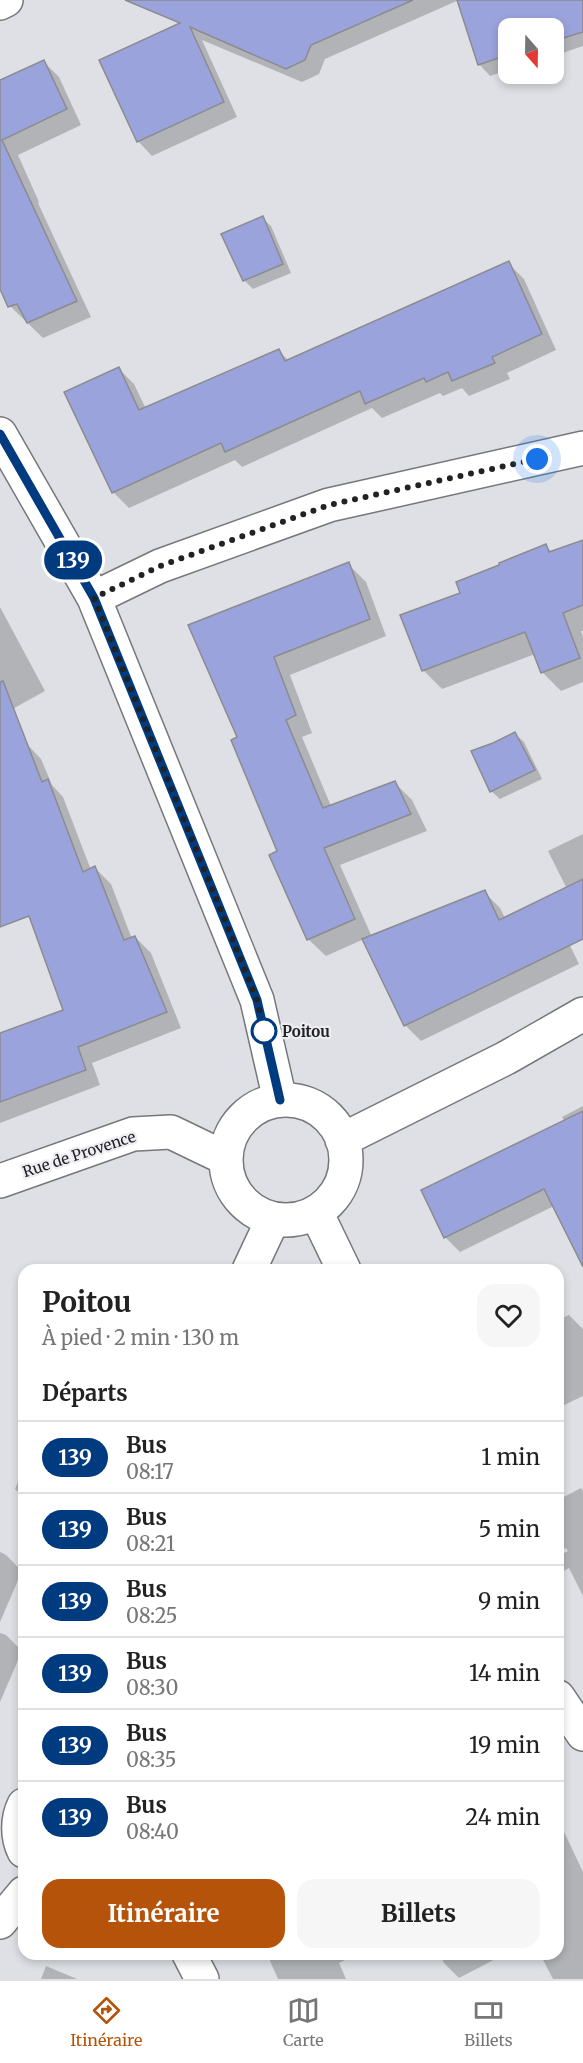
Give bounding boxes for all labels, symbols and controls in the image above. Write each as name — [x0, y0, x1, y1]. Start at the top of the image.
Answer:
north arrow — [498, 18, 564, 84]
map controls — [498, 18, 564, 84]
your location — [522, 444, 552, 474]
line badge: 139 — [38, 540, 107, 580]
text: 139 — [56, 547, 90, 574]
marker: Poitou — [251, 1018, 277, 1044]
place label: Poitou — [282, 1022, 330, 1041]
street label: Rue de Provence — [20, 1127, 138, 1181]
text: Poitou — [42, 1284, 131, 1320]
button: heart — [477, 1284, 540, 1347]
text: À pied · 2 min · 130 m — [42, 1325, 239, 1350]
text: Départs — [42, 1379, 128, 1407]
text: Bus — [126, 1431, 167, 1459]
text: 1 min — [481, 1443, 540, 1471]
text: 139 — [58, 1444, 92, 1471]
text: 08:17 — [126, 1459, 174, 1484]
text: Bus — [126, 1503, 167, 1531]
text: 5 min — [478, 1515, 540, 1543]
text: 139 — [58, 1516, 92, 1543]
text: 08:21 — [126, 1531, 175, 1556]
text: Bus — [126, 1575, 167, 1603]
text: 9 min — [478, 1587, 540, 1615]
text: 139 — [58, 1588, 92, 1615]
text: 08:25 — [126, 1603, 178, 1628]
text: Bus — [126, 1647, 167, 1675]
text: 14 min — [469, 1659, 540, 1687]
text: 139 — [58, 1660, 92, 1687]
text: 08:30 — [126, 1675, 178, 1700]
text: Bus — [126, 1719, 167, 1747]
text: 19 min — [469, 1731, 540, 1759]
text: 139 — [58, 1732, 92, 1759]
text: 08:35 — [126, 1747, 176, 1772]
text: Bus — [126, 1791, 167, 1819]
text: 24 min — [465, 1803, 540, 1831]
text: 139 — [58, 1804, 92, 1831]
text: 08:40 — [126, 1819, 179, 1844]
button: Itinéraire — [42, 1879, 285, 1948]
button: Billets — [297, 1879, 540, 1948]
tab: Itinéraire — [70, 1994, 142, 2050]
tab: Carte — [283, 1994, 324, 2050]
tab: Billets — [464, 1994, 513, 2050]

